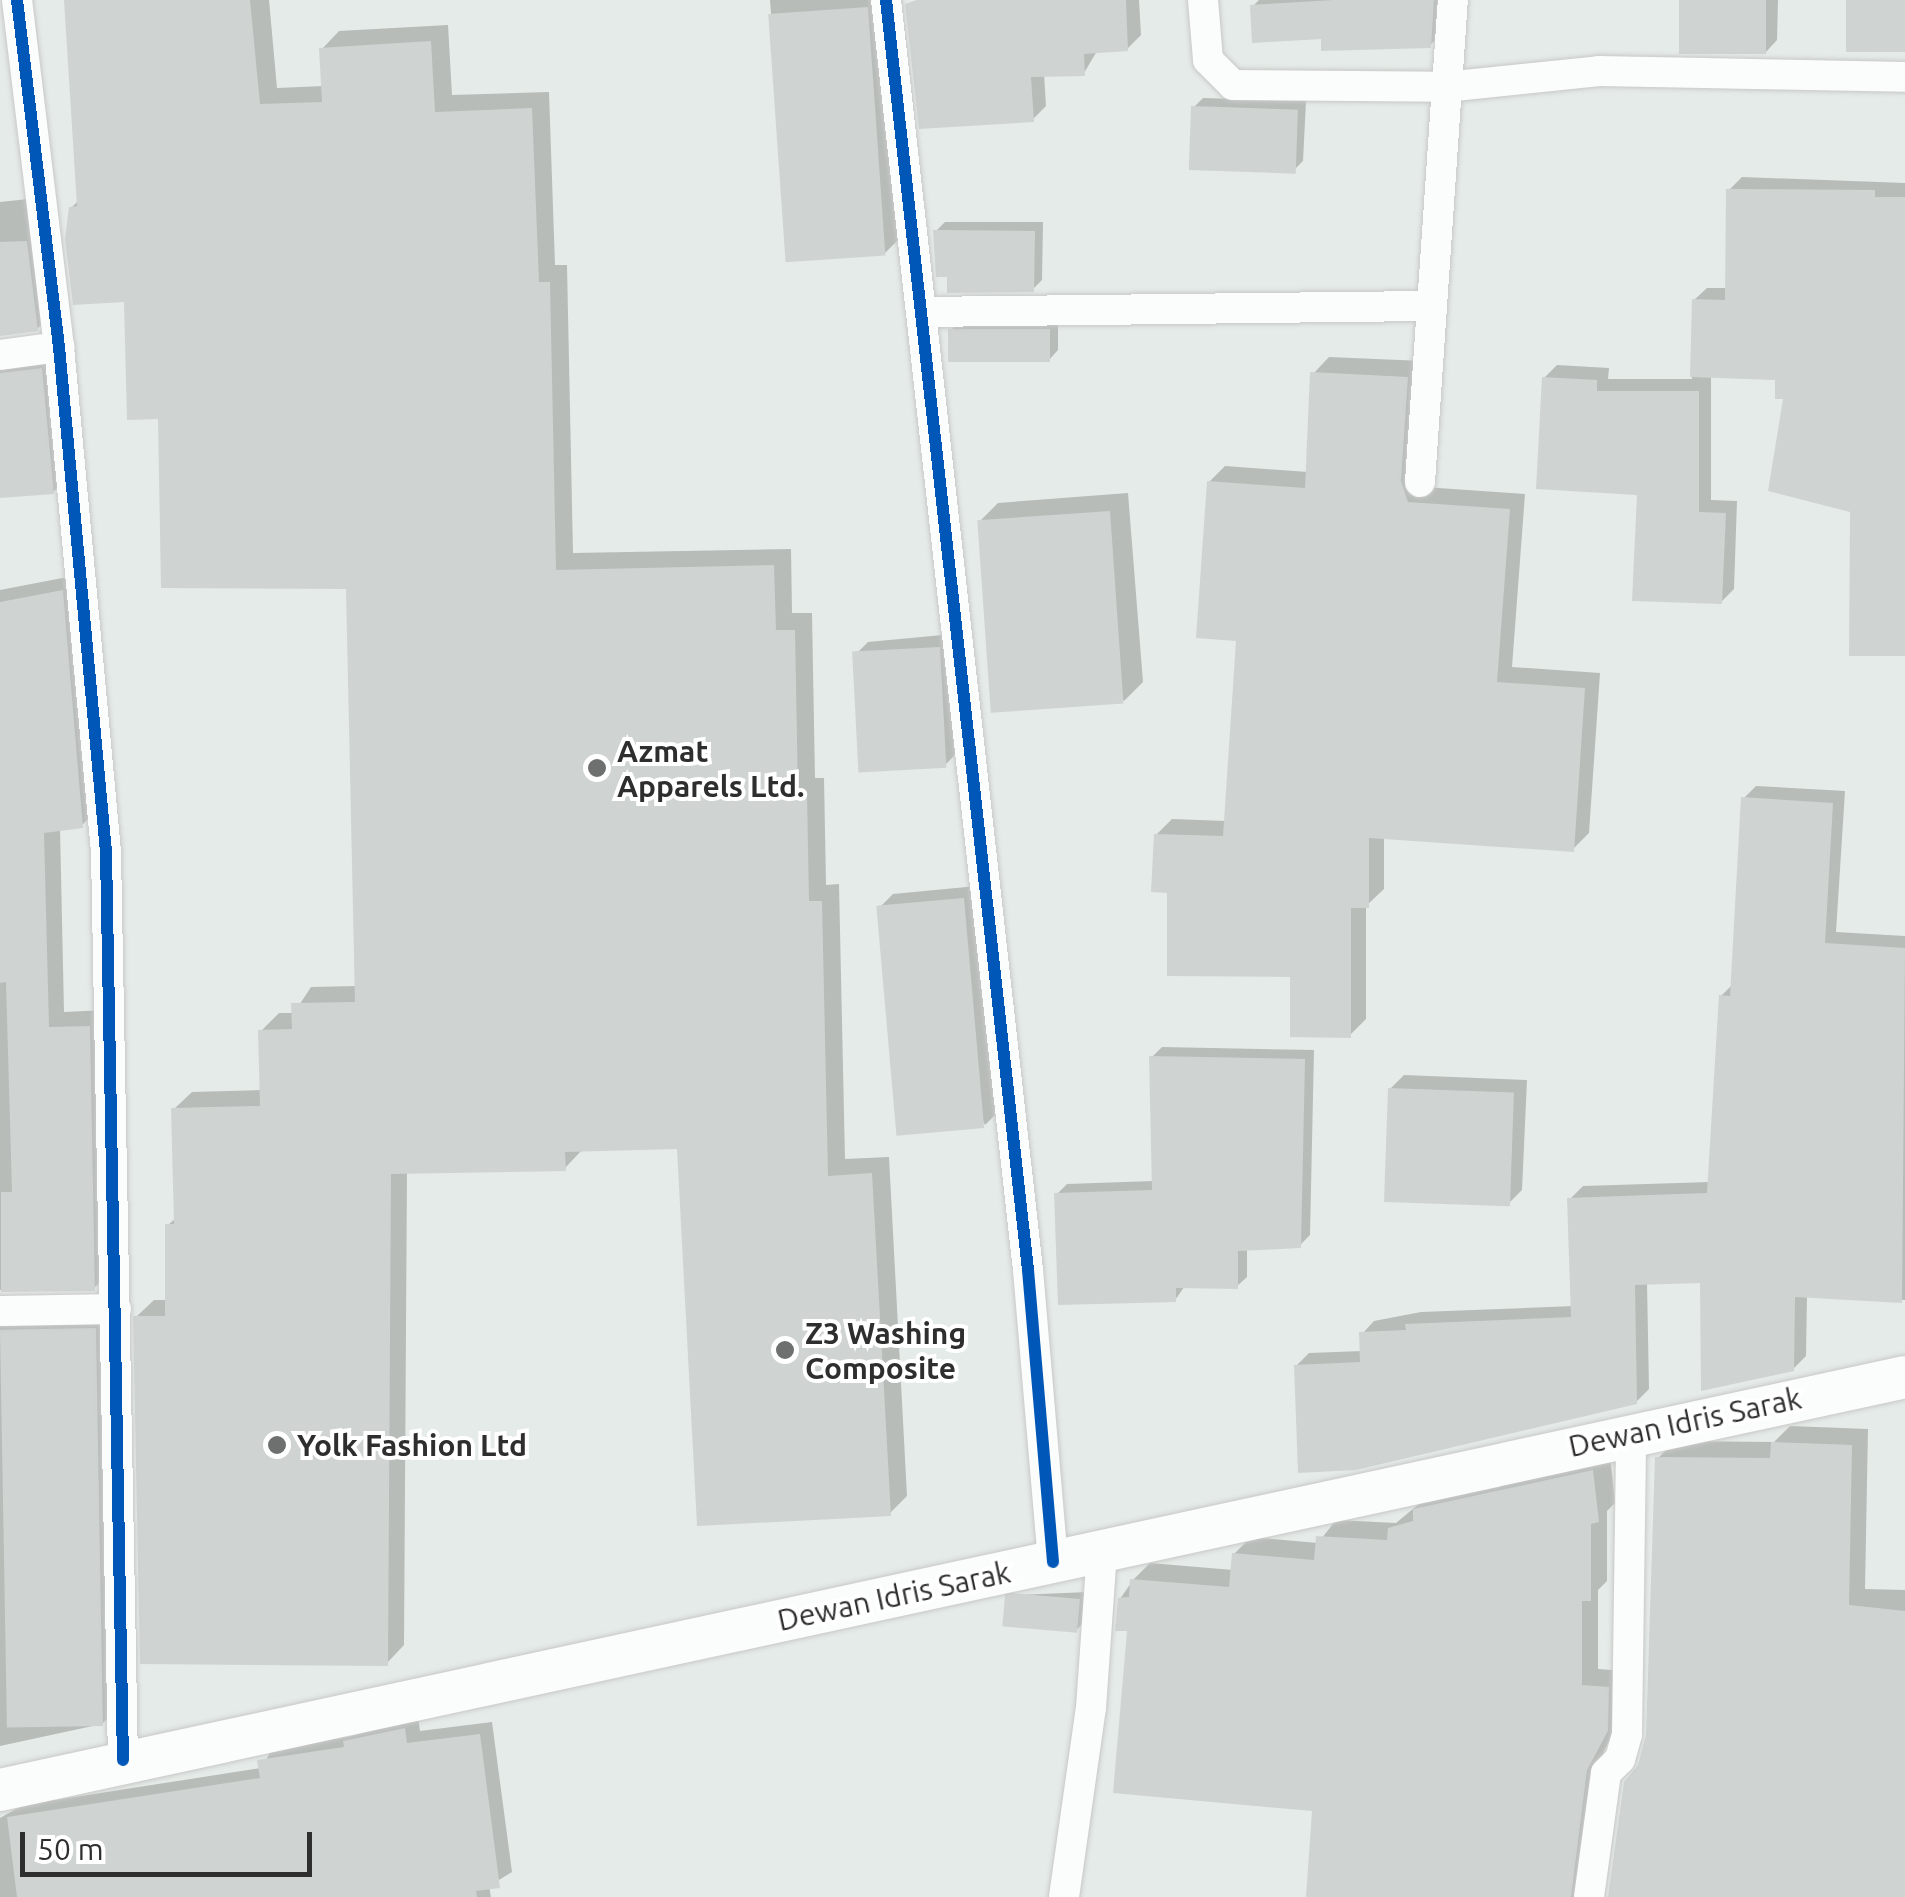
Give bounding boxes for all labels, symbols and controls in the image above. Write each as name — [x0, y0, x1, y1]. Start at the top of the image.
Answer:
place label: Azmat Apparels Ltd. — [617, 733, 804, 804]
marker: Azmat Apparels Ltd. — [586, 757, 608, 779]
place label: Z3 Washing Composite — [805, 1315, 966, 1386]
marker: Z3 Washing Composite — [774, 1339, 796, 1361]
street label: Dewan Idris Sarak — [1565, 1380, 1805, 1464]
place label: Yolk Fashion Ltd — [297, 1427, 527, 1463]
marker: Yolk Fashion Ltd — [266, 1434, 288, 1456]
street label: Dewan Idris Sarak — [774, 1554, 1014, 1638]
scale bar — [25, 1812, 318, 1874]
text: 50 m — [37, 1832, 104, 1866]

